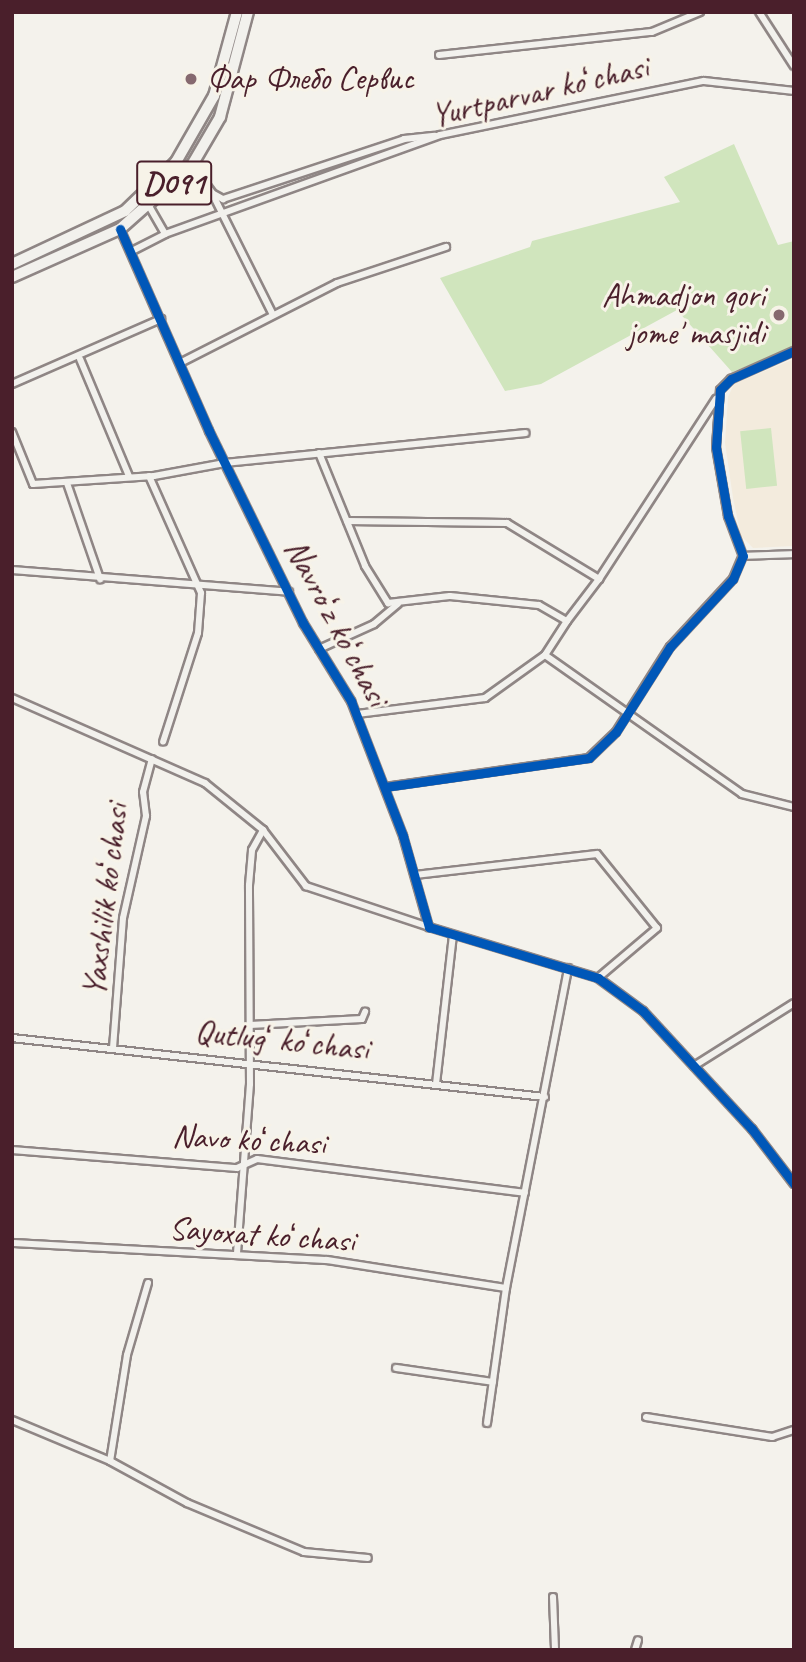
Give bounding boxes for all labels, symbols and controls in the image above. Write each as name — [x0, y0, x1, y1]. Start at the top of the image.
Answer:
street label: Yurtparvar koʻchasi — [428, 48, 652, 136]
place label: Фар Флебо Сервис — [207, 59, 412, 99]
marker: Фар Флебо Сервис — [181, 69, 201, 89]
road number: D091 — [136, 154, 212, 212]
place label: Ahmadjon qori jome' masjidi — [603, 276, 765, 354]
marker: Ahmadjon qori jome' masjidi — [771, 307, 787, 323]
street label: Navroʻz koʻchasi — [275, 533, 397, 713]
street label: Yaxshilik koʻchasi — [75, 801, 137, 999]
street label: Qutlugʻ koʻchasi — [193, 1012, 371, 1070]
street label: Navo koʻchasi — [171, 1116, 327, 1164]
street label: Sayoxat koʻchasi — [168, 1209, 356, 1261]

